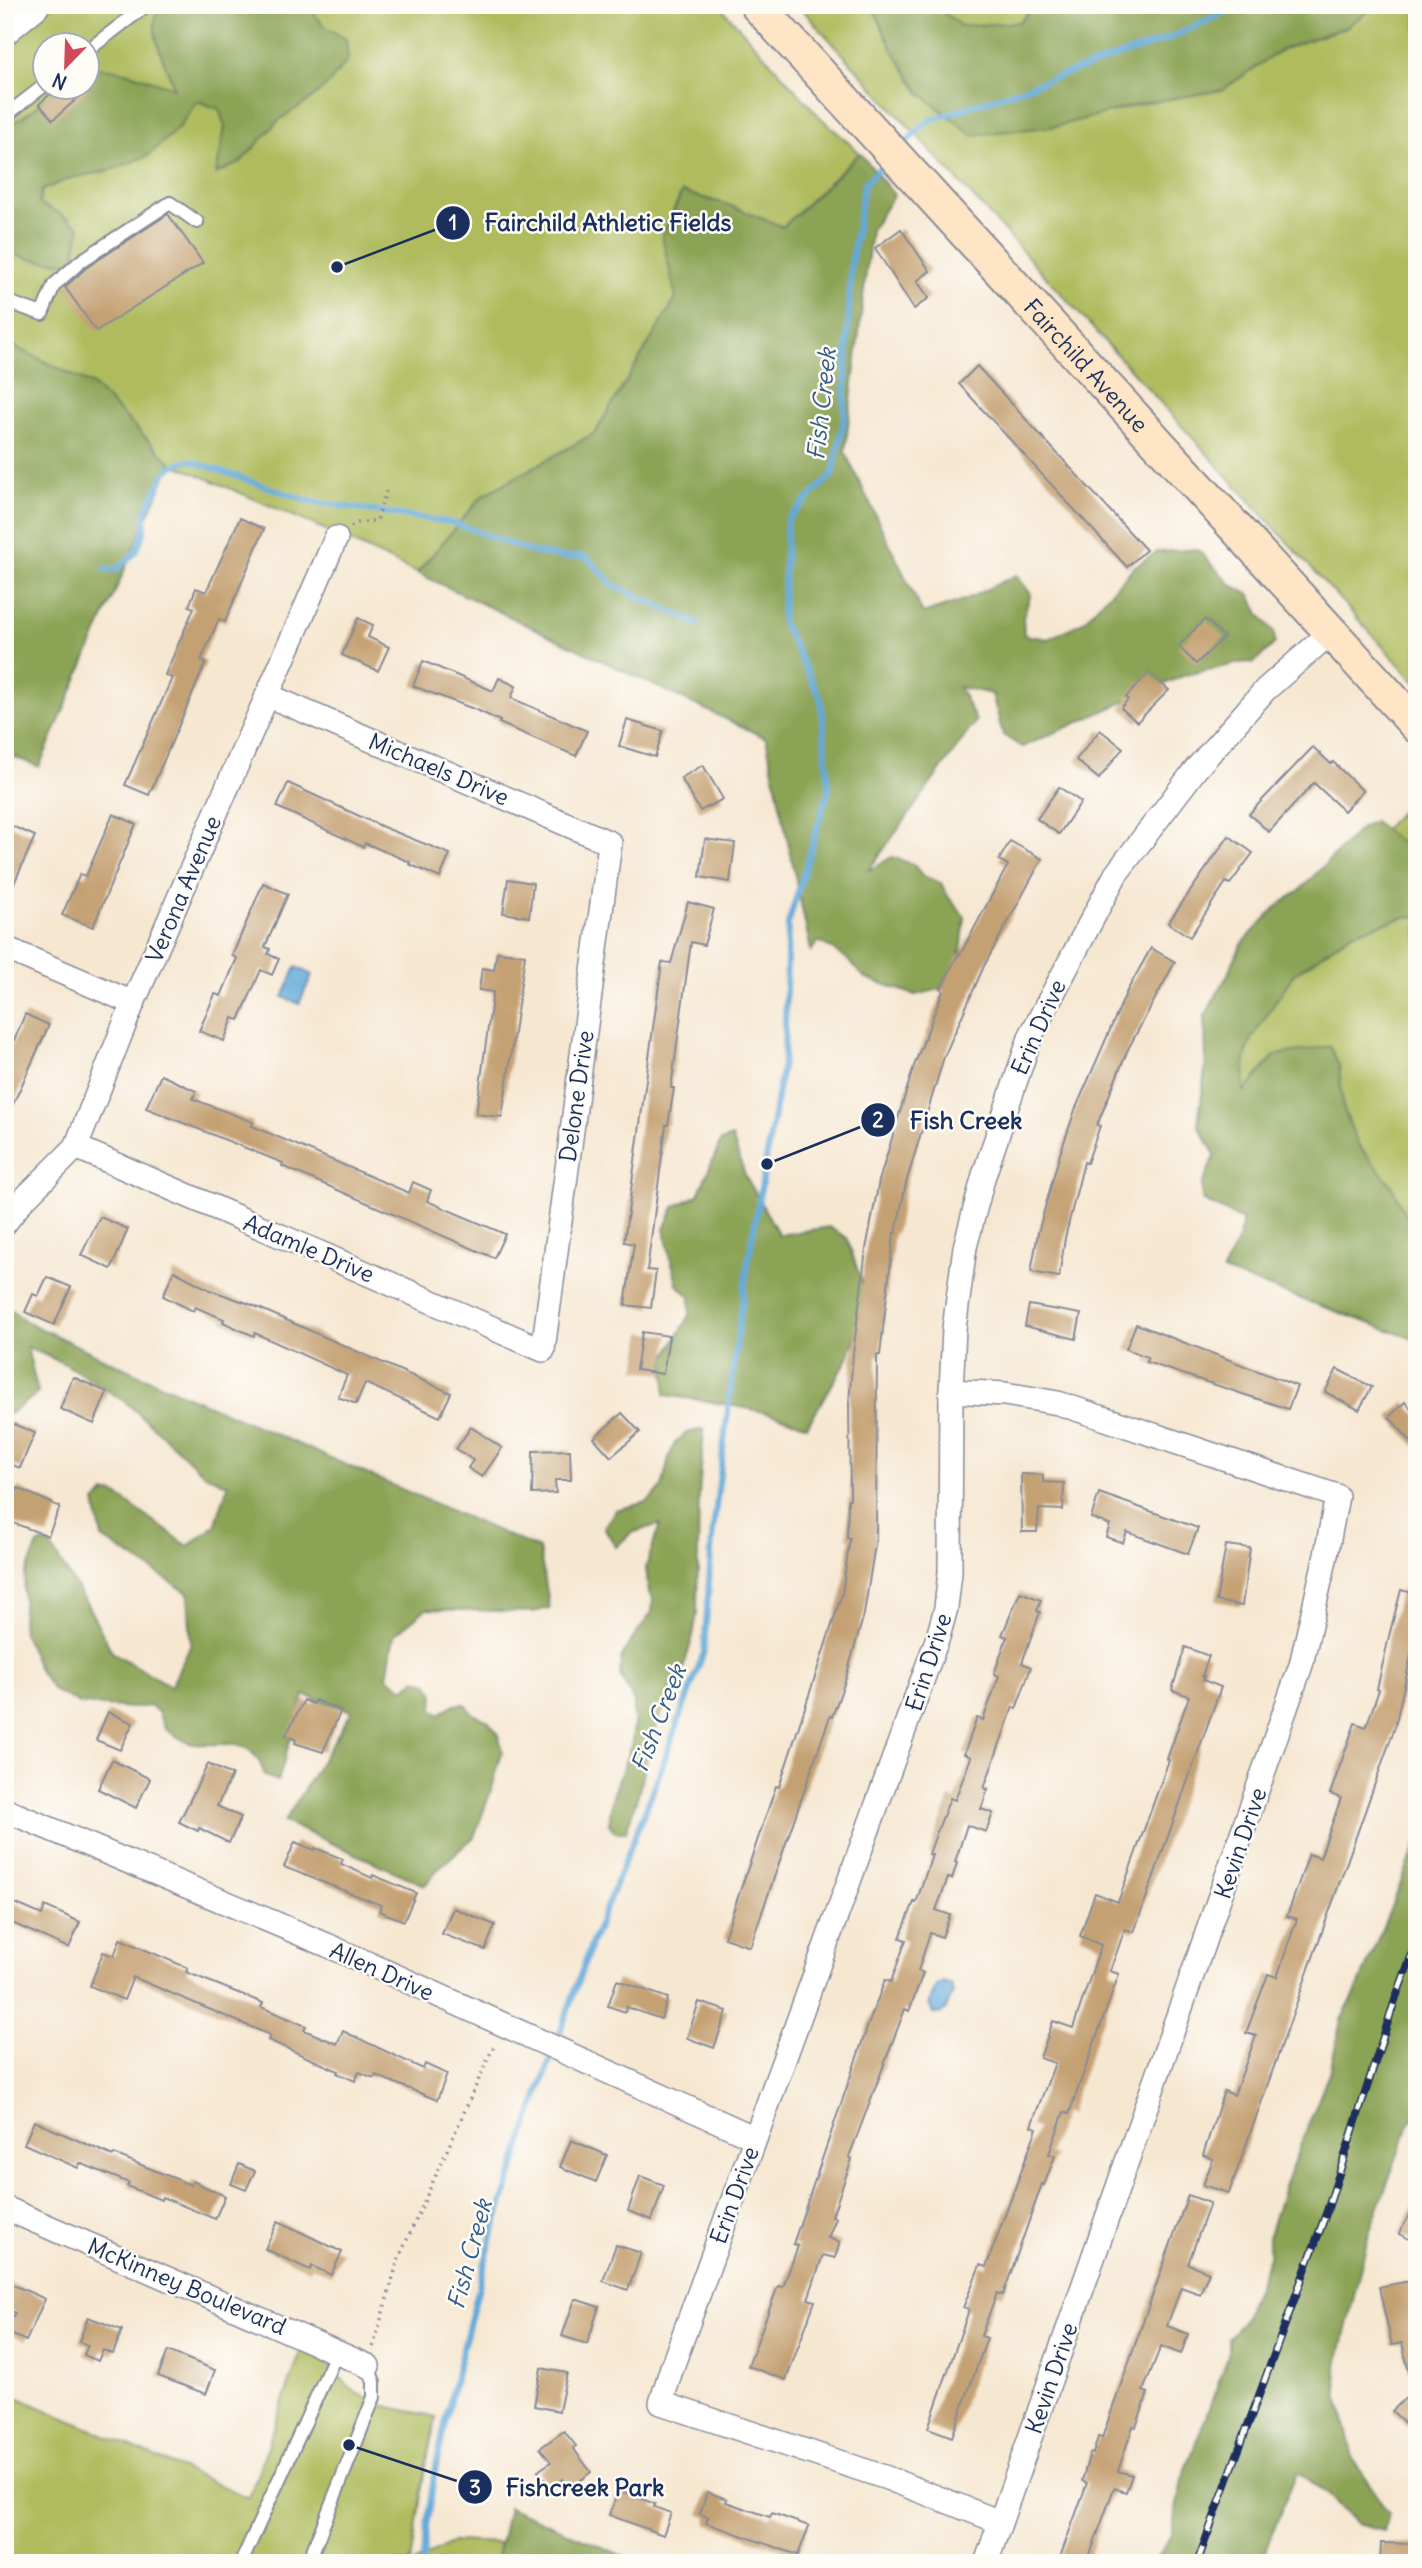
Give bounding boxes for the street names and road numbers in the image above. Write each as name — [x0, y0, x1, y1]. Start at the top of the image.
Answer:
street label: Fairchild Avenue — [1018, 292, 1155, 438]
street label: Michaels Drive — [364, 726, 514, 812]
street label: Verona Avenue — [139, 811, 227, 967]
street label: Erin Drive — [1004, 975, 1072, 1079]
street label: Delone Drive — [552, 1028, 600, 1164]
street label: Adamle Drive — [239, 1207, 379, 1289]
street label: Erin Drive — [899, 1609, 957, 1715]
street label: Kevin Drive — [1207, 1784, 1273, 1902]
street label: Allen Drive — [326, 1935, 438, 2007]
street label: Erin Drive — [703, 2143, 765, 2247]
street label: McKinney Boulevard — [83, 2231, 291, 2341]
street label: Kevin Drive — [1018, 2319, 1084, 2437]

